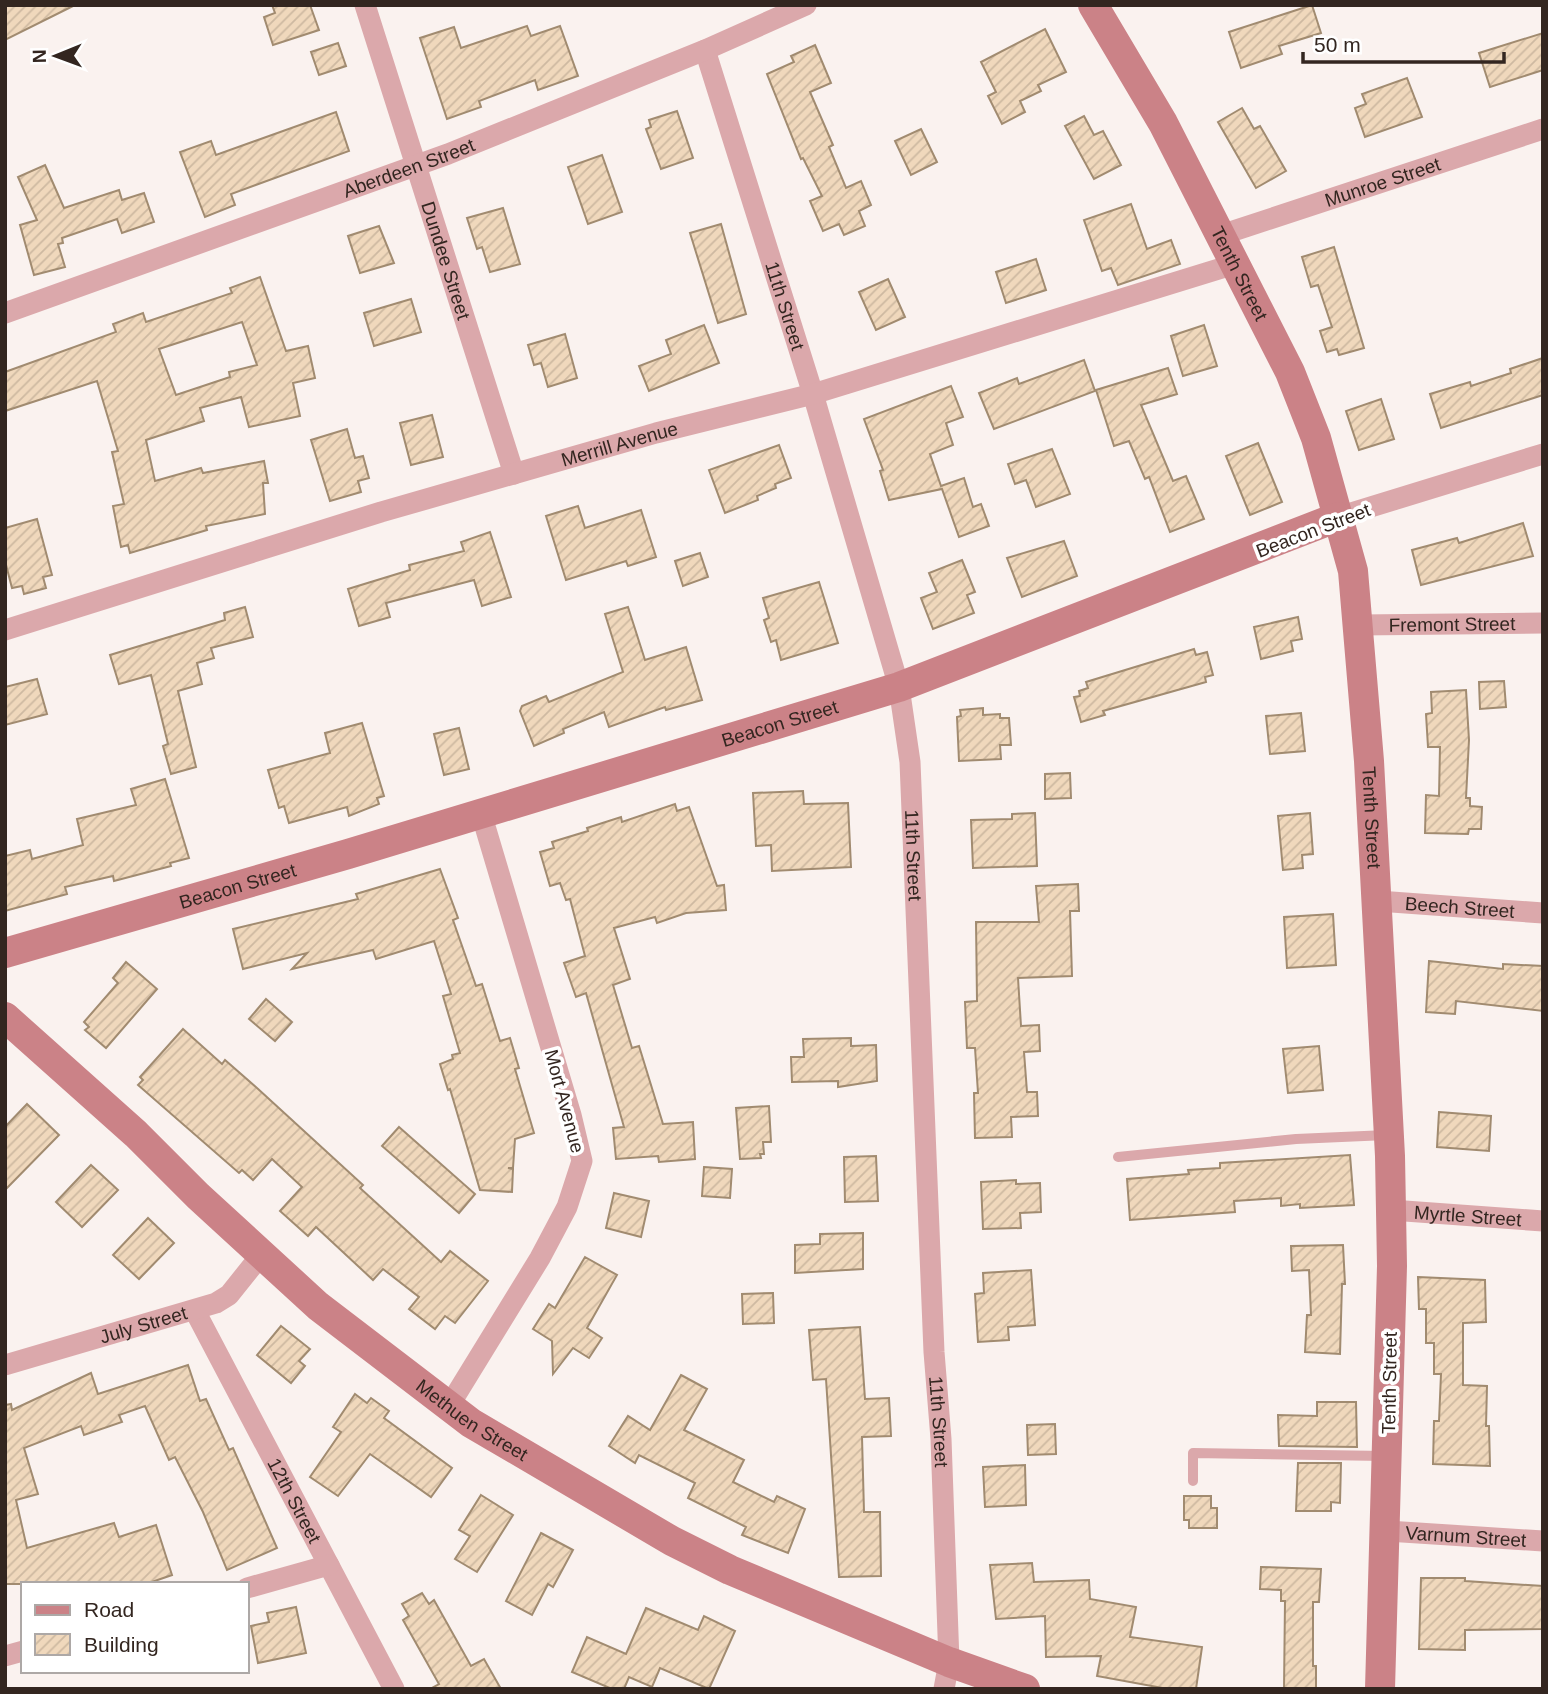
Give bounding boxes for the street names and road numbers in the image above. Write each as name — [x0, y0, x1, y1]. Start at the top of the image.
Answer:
street label: Aberdeen Street — [340, 134, 478, 202]
street label: Munroe Street — [1322, 153, 1444, 211]
street label: Dundee Street — [417, 199, 474, 323]
street label: Tenth Street — [1207, 223, 1272, 325]
street label: 11th Street — [761, 259, 809, 353]
street label: Merrill Avenue — [559, 418, 680, 471]
street label: Beacon Street — [1253, 499, 1374, 562]
street label: Fremont Street — [1388, 613, 1516, 636]
street label: Beacon Street — [719, 696, 841, 751]
street label: Tenth Street — [1358, 766, 1385, 870]
street label: 11th Street — [901, 809, 926, 902]
street label: Beacon Street — [177, 859, 299, 913]
street label: Beech Street — [1404, 893, 1516, 922]
street label: Mort Avenue — [541, 1047, 588, 1155]
street label: Myrtle Street — [1413, 1202, 1523, 1230]
street label: July Street — [97, 1302, 190, 1348]
street label: Tenth Street — [1378, 1331, 1401, 1434]
street label: Methuen Street — [412, 1375, 532, 1465]
street label: 11th Street — [925, 1375, 952, 1468]
street label: 12th Street — [263, 1455, 326, 1547]
street label: Varnum Street — [1405, 1522, 1528, 1551]

